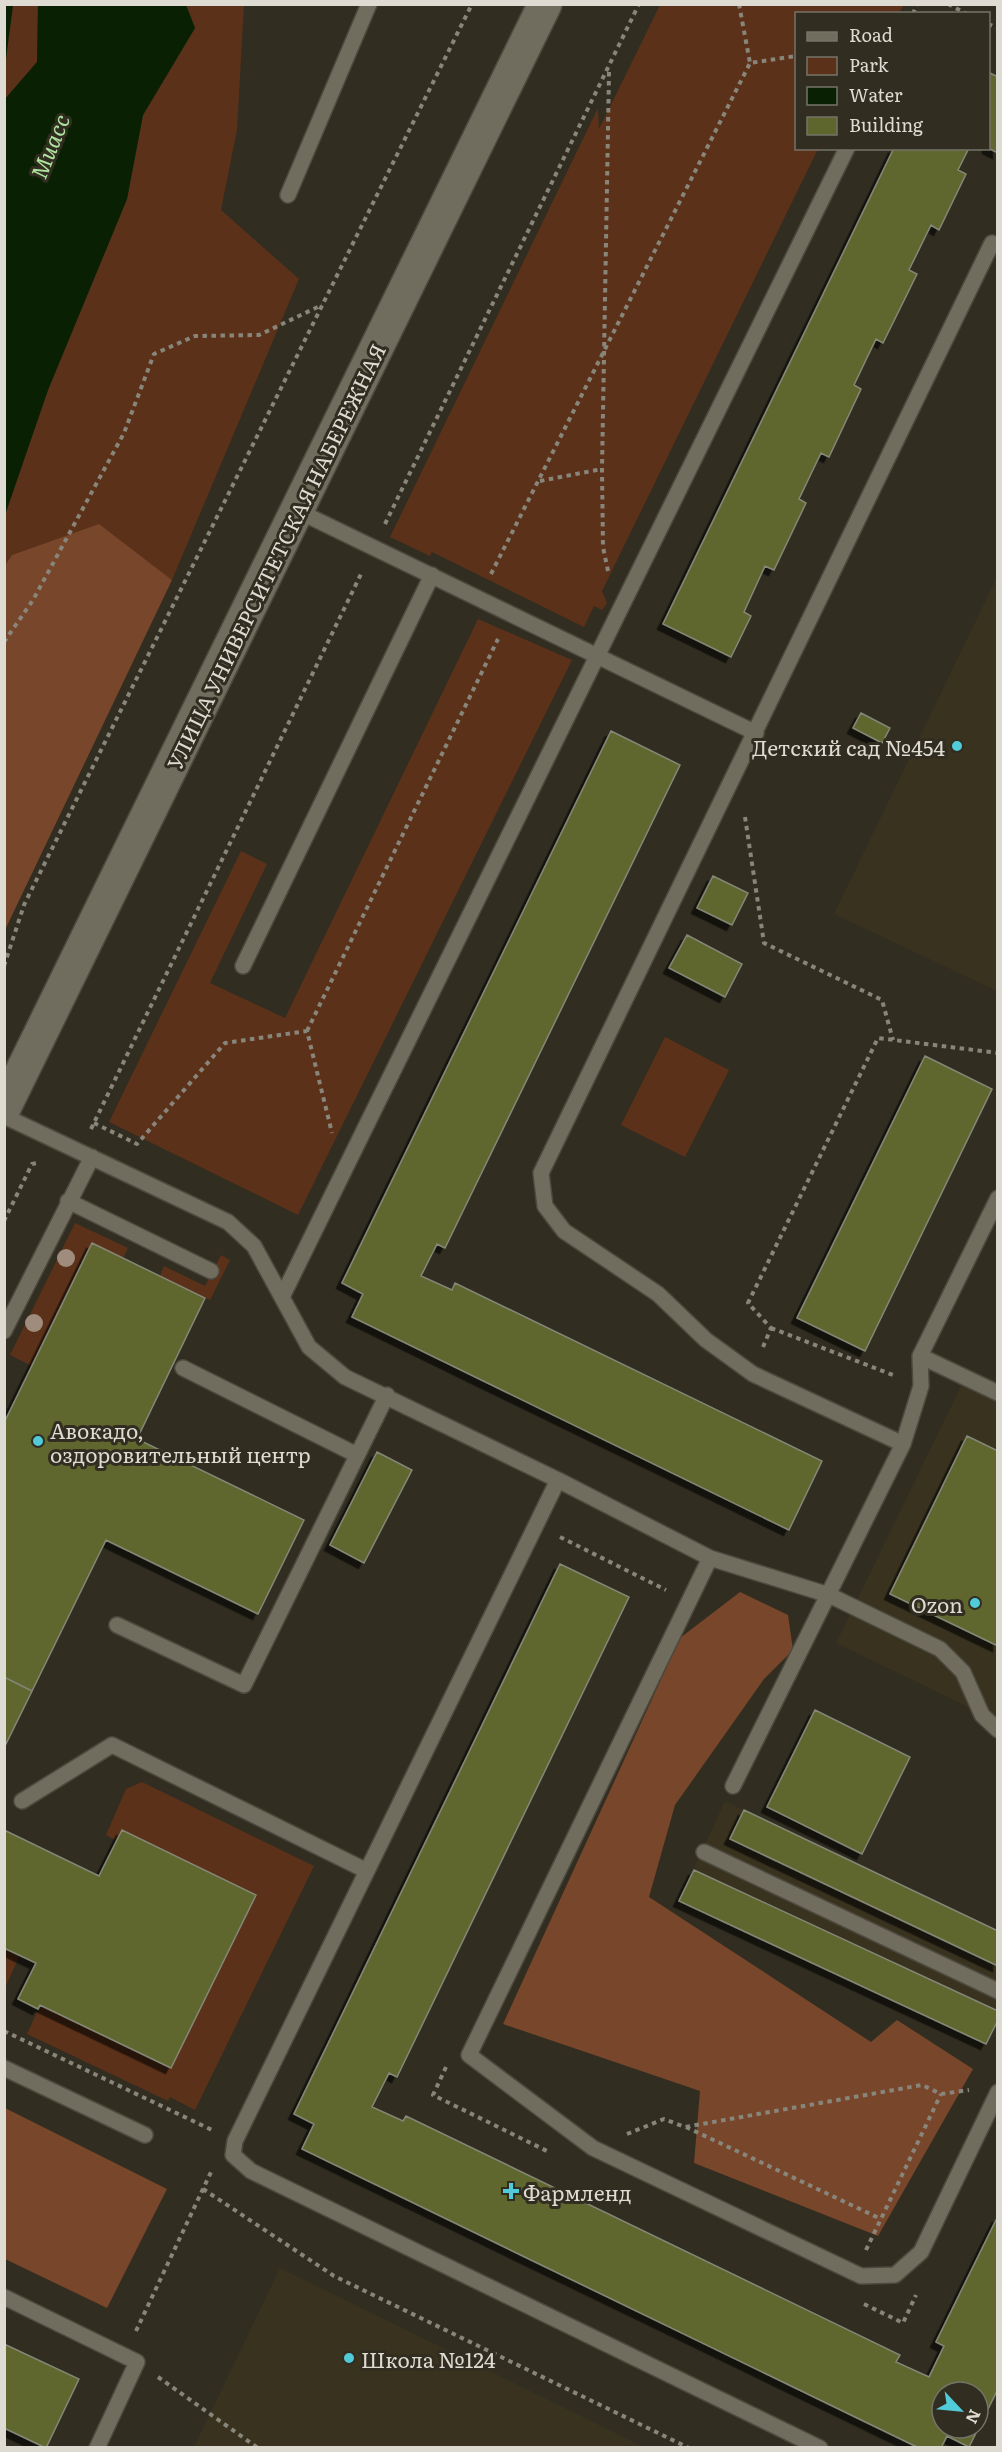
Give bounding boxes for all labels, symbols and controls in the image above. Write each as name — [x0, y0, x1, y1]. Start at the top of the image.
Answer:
legend — [795, 12, 990, 150]
text: Road — [849, 21, 893, 48]
text: Park — [849, 51, 890, 78]
text: Water — [849, 81, 903, 108]
water label: Миасс — [21, 109, 77, 183]
text: Building — [849, 111, 924, 138]
street label: УЛИЦА УНИВЕРСИТЕТСКАЯ НАБЕРЕЖНАЯ — [158, 338, 392, 774]
place label: Детский сад №454 — [752, 731, 945, 762]
marker: Детский сад №454 — [950, 739, 964, 753]
place label: Авокадо, оздоровительный центр — [50, 1414, 311, 1469]
marker: Авокадо, оздоровительный центр — [31, 1434, 45, 1448]
place label: Ozon — [911, 1588, 963, 1619]
marker: Ozon — [968, 1596, 982, 1610]
place label: Фармленд — [523, 2176, 631, 2207]
marker: Фармленд — [504, 2184, 518, 2198]
place label: Школа №124 — [361, 2343, 496, 2374]
marker: Школа №124 — [342, 2351, 356, 2365]
north arrow — [930, 2380, 990, 2440]
text: N — [961, 2406, 988, 2428]

